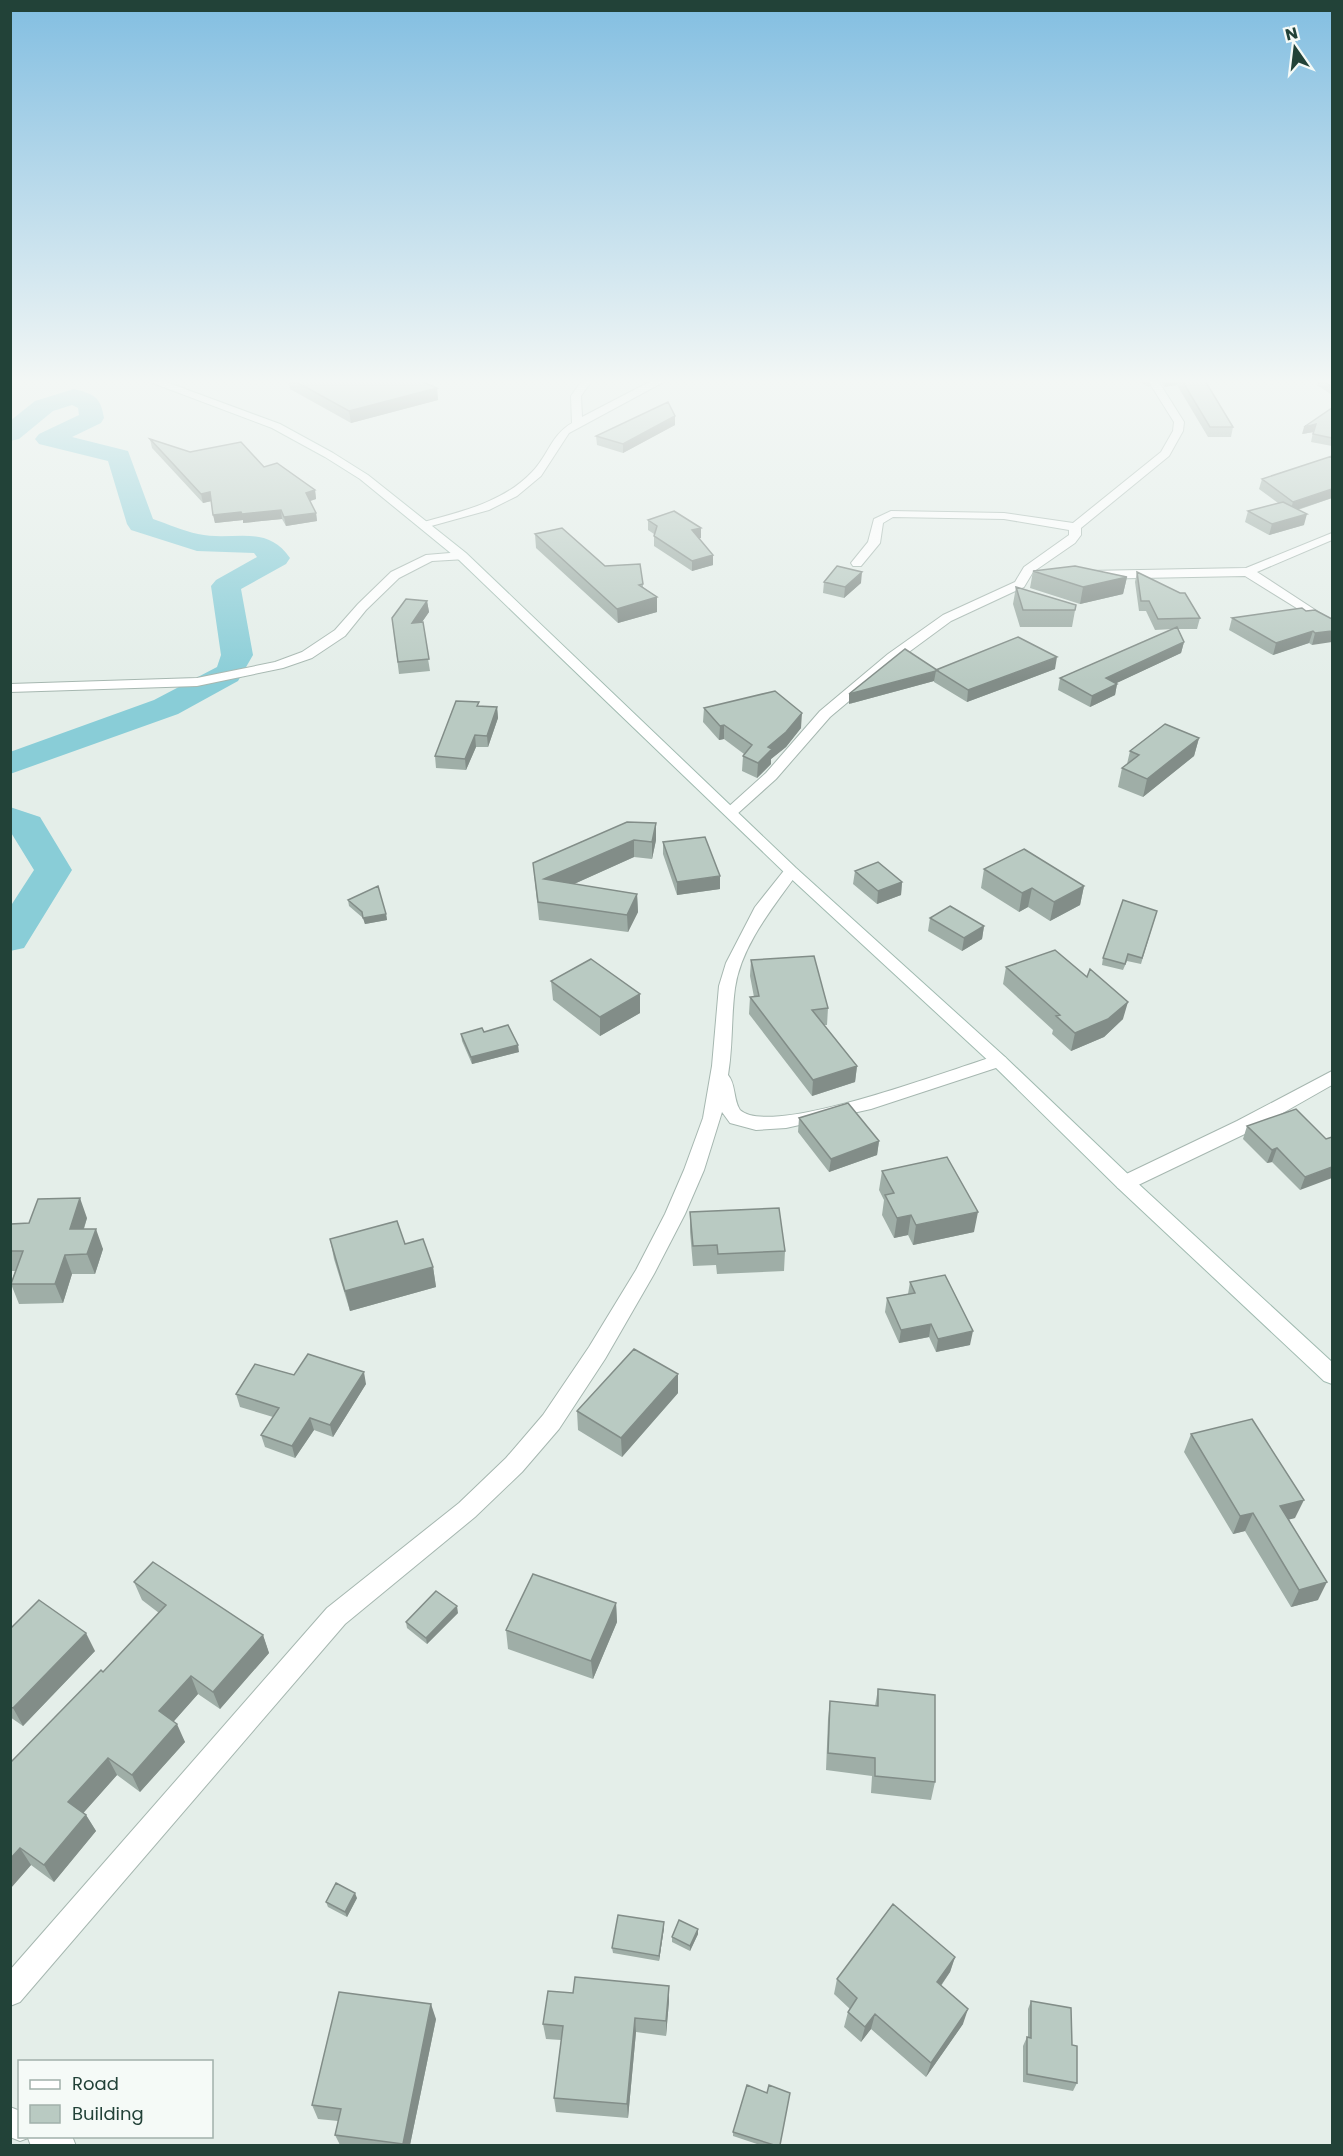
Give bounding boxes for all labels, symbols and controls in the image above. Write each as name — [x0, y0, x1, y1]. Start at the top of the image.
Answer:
north arrow — [1265, 18, 1325, 78]
text: N — [1283, 21, 1300, 47]
legend — [18, 2060, 213, 2138]
text: Road — [72, 2071, 119, 2096]
text: Building — [72, 2101, 144, 2126]

